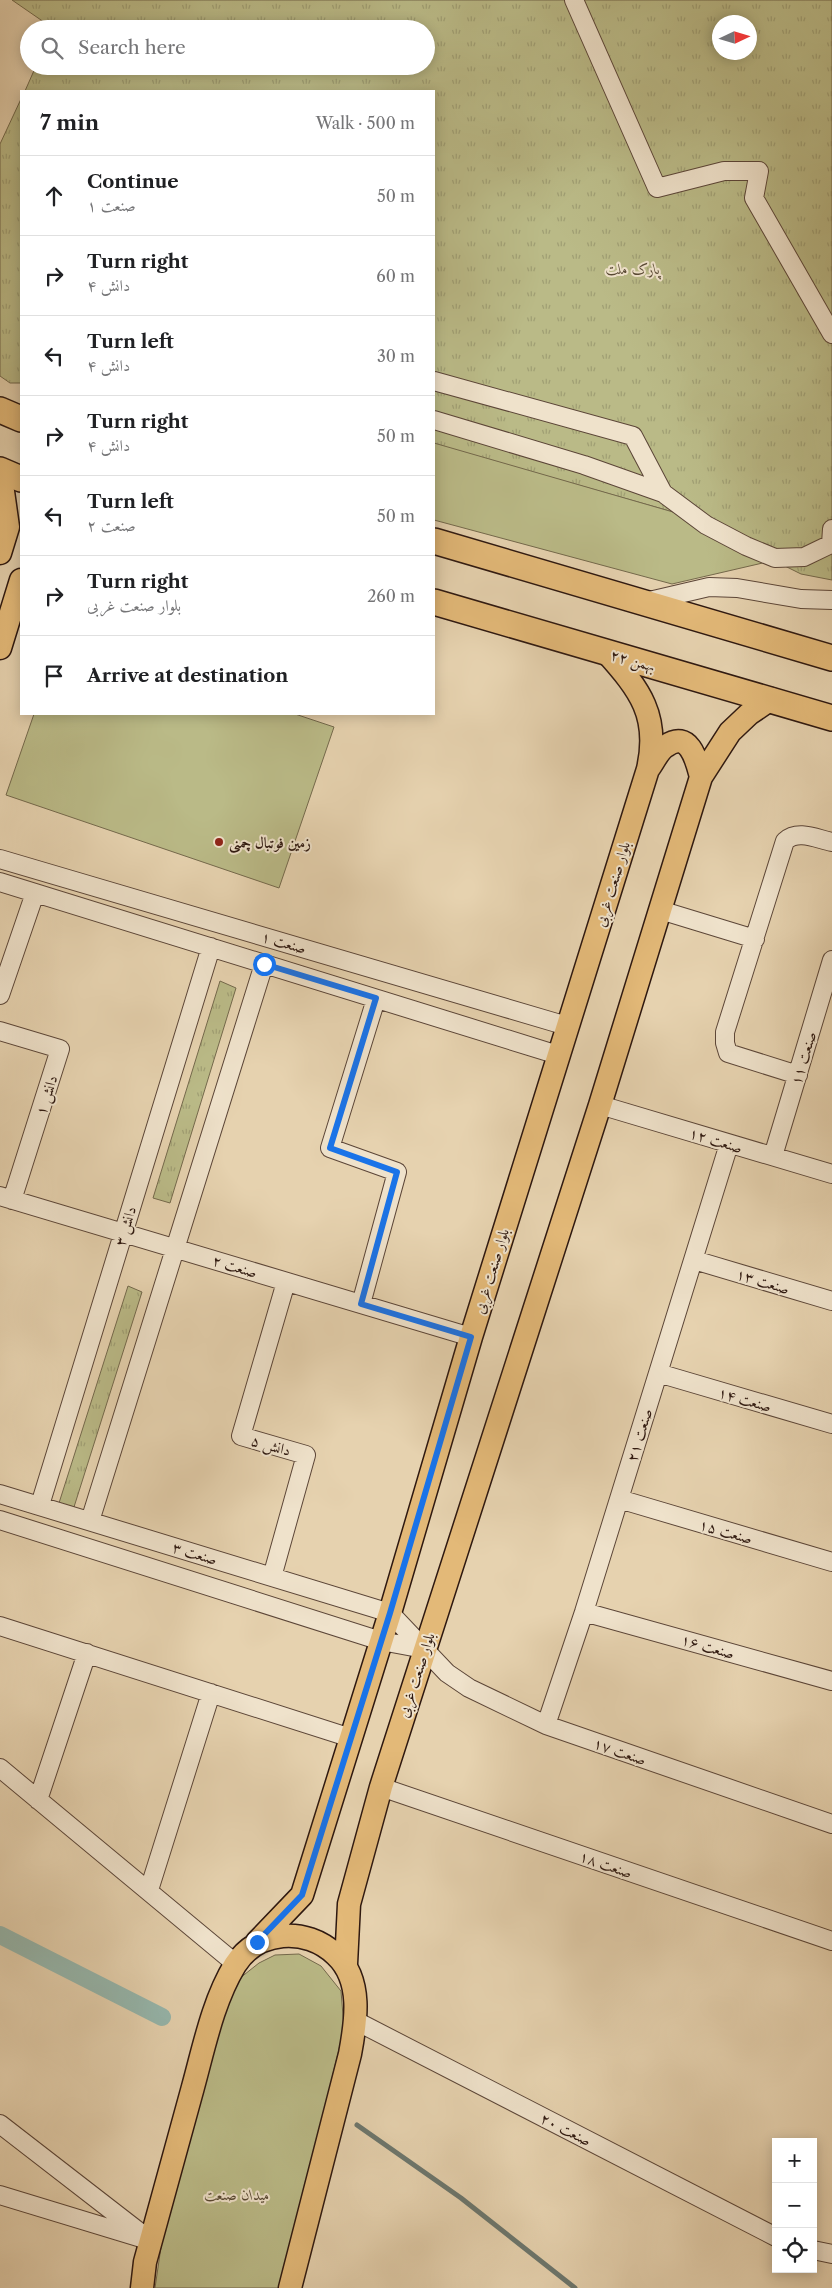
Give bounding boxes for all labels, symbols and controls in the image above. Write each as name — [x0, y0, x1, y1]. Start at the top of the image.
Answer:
north arrow — [712, 15, 757, 60]
search box — [20, 20, 435, 75]
icon: search — [38, 34, 66, 62]
text: Search here — [78, 36, 186, 59]
text: 7 min — [40, 110, 99, 135]
text: Walk · 500 m — [316, 113, 415, 133]
text: Continue — [87, 170, 179, 193]
icon: ahead — [40, 182, 68, 210]
text: 50 m — [377, 186, 415, 206]
text: صنعت ۱ — [87, 195, 136, 215]
text: Turn right — [87, 250, 188, 273]
park label: پارک ملت — [606, 259, 661, 280]
icon: right — [40, 262, 68, 290]
text: 60 m — [376, 266, 415, 286]
text: دانش ۴ — [87, 275, 130, 295]
text: Turn left — [87, 330, 174, 353]
icon: left — [40, 342, 68, 370]
text: 30 m — [377, 346, 415, 366]
text: دانش ۴ — [87, 355, 130, 375]
text: Turn right — [87, 410, 188, 433]
icon: right — [40, 422, 68, 450]
text: 50 m — [377, 426, 415, 446]
text: دانش ۴ — [87, 435, 130, 455]
text: Turn left — [87, 490, 174, 513]
icon: left — [40, 502, 68, 530]
text: 50 m — [377, 506, 415, 526]
text: صنعت ۲ — [87, 515, 136, 535]
text: Turn right — [87, 570, 188, 593]
icon: right — [40, 582, 68, 610]
text: 260 m — [367, 586, 415, 606]
text: بلوار صنعت غربی — [87, 595, 181, 615]
street label: ۲۲ بهمن — [608, 645, 658, 676]
icon: arrive — [40, 662, 68, 690]
text: Arrive at destination — [87, 664, 288, 687]
place label: زمین فوتبال چمنی — [229, 833, 311, 854]
marker: زمین فوتبال چمنی — [213, 836, 225, 848]
street label: بلوار صنعت غربی — [590, 839, 636, 930]
street label: صنعت ۱ — [259, 927, 309, 957]
route start — [253, 953, 276, 976]
street label: صنعت ۱۱ — [786, 1029, 820, 1087]
street label: دانش ۱ — [31, 1073, 62, 1117]
street label: صنعت ۱۲ — [687, 1123, 745, 1157]
street label: دانش ۳ — [110, 1204, 141, 1248]
street label: بلوار صنعت غربی — [469, 1226, 515, 1317]
street label: صنعت ۲ — [210, 1250, 260, 1282]
street label: صنعت ۱۳ — [734, 1264, 792, 1298]
street label: صنعت ۱۴ — [716, 1382, 774, 1416]
street label: صنعت ۲۱ — [622, 1406, 656, 1464]
street label: دانش ۵ — [249, 1430, 293, 1461]
street label: صنعت ۱۵ — [697, 1514, 755, 1548]
street label: صنعت ۳ — [170, 1537, 220, 1569]
street label: صنعت ۱۶ — [679, 1629, 737, 1663]
street label: بلوار صنعت غربی — [393, 1630, 441, 1720]
street label: صنعت ۱۷ — [591, 1733, 649, 1769]
street label: صنعت ۱۸ — [577, 1846, 635, 1882]
route end — [246, 1931, 269, 1954]
street label: صنعت ۲۰ — [537, 2108, 595, 2150]
map controls — [772, 2138, 817, 2273]
button: + — [772, 2138, 817, 2183]
button: − — [772, 2183, 817, 2228]
park label: میدان صنعت — [204, 2185, 270, 2204]
button: locate — [772, 2228, 817, 2273]

